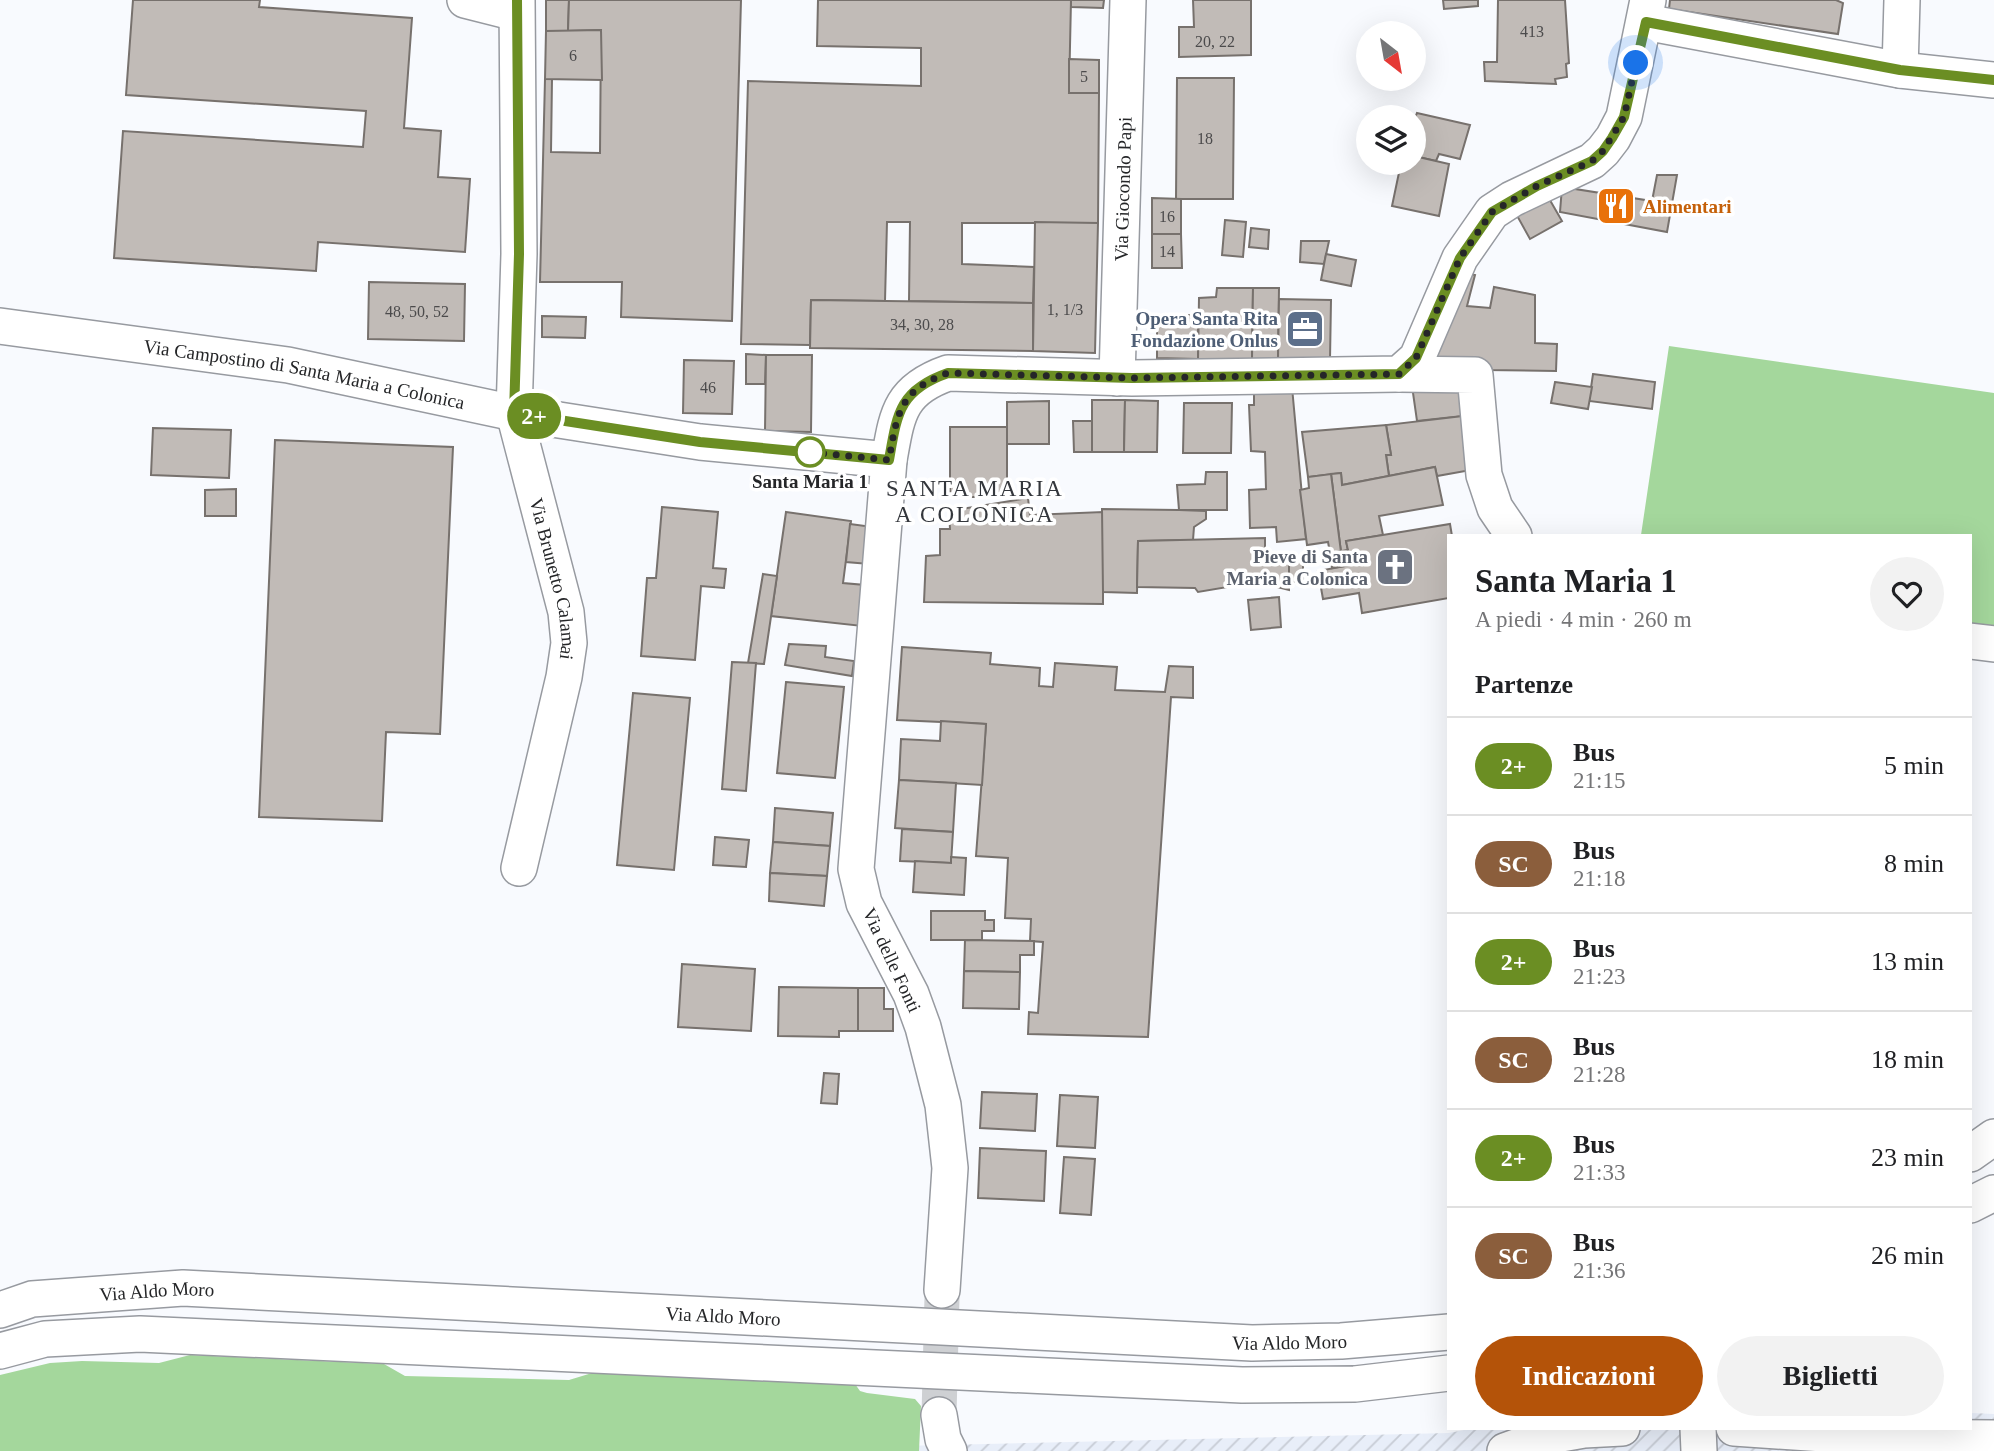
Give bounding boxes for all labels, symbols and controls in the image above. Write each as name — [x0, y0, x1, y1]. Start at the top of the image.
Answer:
north arrow — [1356, 21, 1426, 91]
map controls — [1356, 21, 1426, 175]
house number: 413 — [1520, 23, 1544, 40]
house number: 20, 22 — [1195, 33, 1235, 50]
your location — [1618, 45, 1653, 80]
house number: 6 — [569, 47, 577, 64]
house number: 5 — [1080, 68, 1088, 85]
button: layers — [1356, 105, 1426, 175]
street label: Via Giocondo Papi — [1110, 117, 1135, 262]
house number: 18 — [1197, 130, 1213, 147]
restaurant icon: Alimentari — [1595, 185, 1637, 227]
place label: Alimentari — [1643, 196, 1732, 217]
house number: 16 — [1159, 208, 1175, 225]
house number: 14 — [1159, 243, 1175, 260]
house number: 1, 1/3 — [1047, 301, 1083, 318]
house number: 48, 50, 52 — [385, 303, 449, 320]
place label: Opera Santa Rita Fondazione Onlus — [1131, 308, 1279, 351]
office icon: Opera Santa Rita Fondazione Onlus — [1284, 308, 1326, 350]
house number: 34, 30, 28 — [890, 316, 954, 333]
street label: Via Campostino di Santa Maria a Colonica — [142, 335, 467, 413]
house number: 46 — [700, 379, 716, 396]
line badge: 2+ — [503, 393, 566, 439]
text: 2+ — [521, 403, 547, 429]
marker: Santa Maria 1 — [795, 437, 825, 467]
place label: Santa Maria 1 — [752, 471, 868, 492]
district label: SANTA MARIA A COLONICA — [886, 476, 1064, 527]
street label: Via Brunetto Calamai — [526, 496, 580, 661]
place label: Pieve di Santa Maria a Colonica — [1227, 546, 1368, 589]
church icon: Pieve di Santa Maria a Colonica — [1374, 546, 1416, 588]
button: heart — [1870, 557, 1944, 631]
text: Santa Maria 1 — [1475, 563, 1677, 599]
text: A piedi · 4 min · 260 m — [1475, 607, 1692, 632]
text: Partenze — [1475, 670, 1573, 699]
text: Bus — [1573, 738, 1615, 767]
text: 5 min — [1884, 751, 1944, 780]
text: 2+ — [1501, 753, 1526, 779]
text: 21:15 — [1573, 768, 1625, 793]
text: Bus — [1573, 836, 1615, 865]
text: 8 min — [1884, 849, 1944, 878]
text: SC — [1498, 851, 1529, 877]
text: 21:18 — [1573, 866, 1625, 891]
street label: Via delle Fonti — [859, 904, 925, 1016]
text: Bus — [1573, 934, 1615, 963]
text: 13 min — [1871, 947, 1944, 976]
text: 2+ — [1501, 949, 1526, 975]
text: 21:23 — [1573, 964, 1625, 989]
text: Bus — [1573, 1032, 1615, 1061]
text: 18 min — [1871, 1045, 1944, 1074]
text: SC — [1498, 1047, 1529, 1073]
text: 21:28 — [1573, 1062, 1625, 1087]
text: Bus — [1573, 1130, 1615, 1159]
text: 23 min — [1871, 1143, 1944, 1172]
text: 2+ — [1501, 1145, 1526, 1171]
text: 21:33 — [1573, 1160, 1625, 1185]
text: Bus — [1573, 1228, 1615, 1257]
text: 26 min — [1871, 1241, 1944, 1270]
text: SC — [1498, 1243, 1529, 1269]
text: 21:36 — [1573, 1258, 1625, 1283]
street label: Via Aldo Moro — [99, 1277, 215, 1305]
street label: Via Aldo Moro — [665, 1302, 781, 1329]
street label: Via Aldo Moro — [1231, 1330, 1348, 1354]
button: Indicazioni — [1475, 1336, 1703, 1416]
button: Biglietti — [1717, 1336, 1944, 1416]

